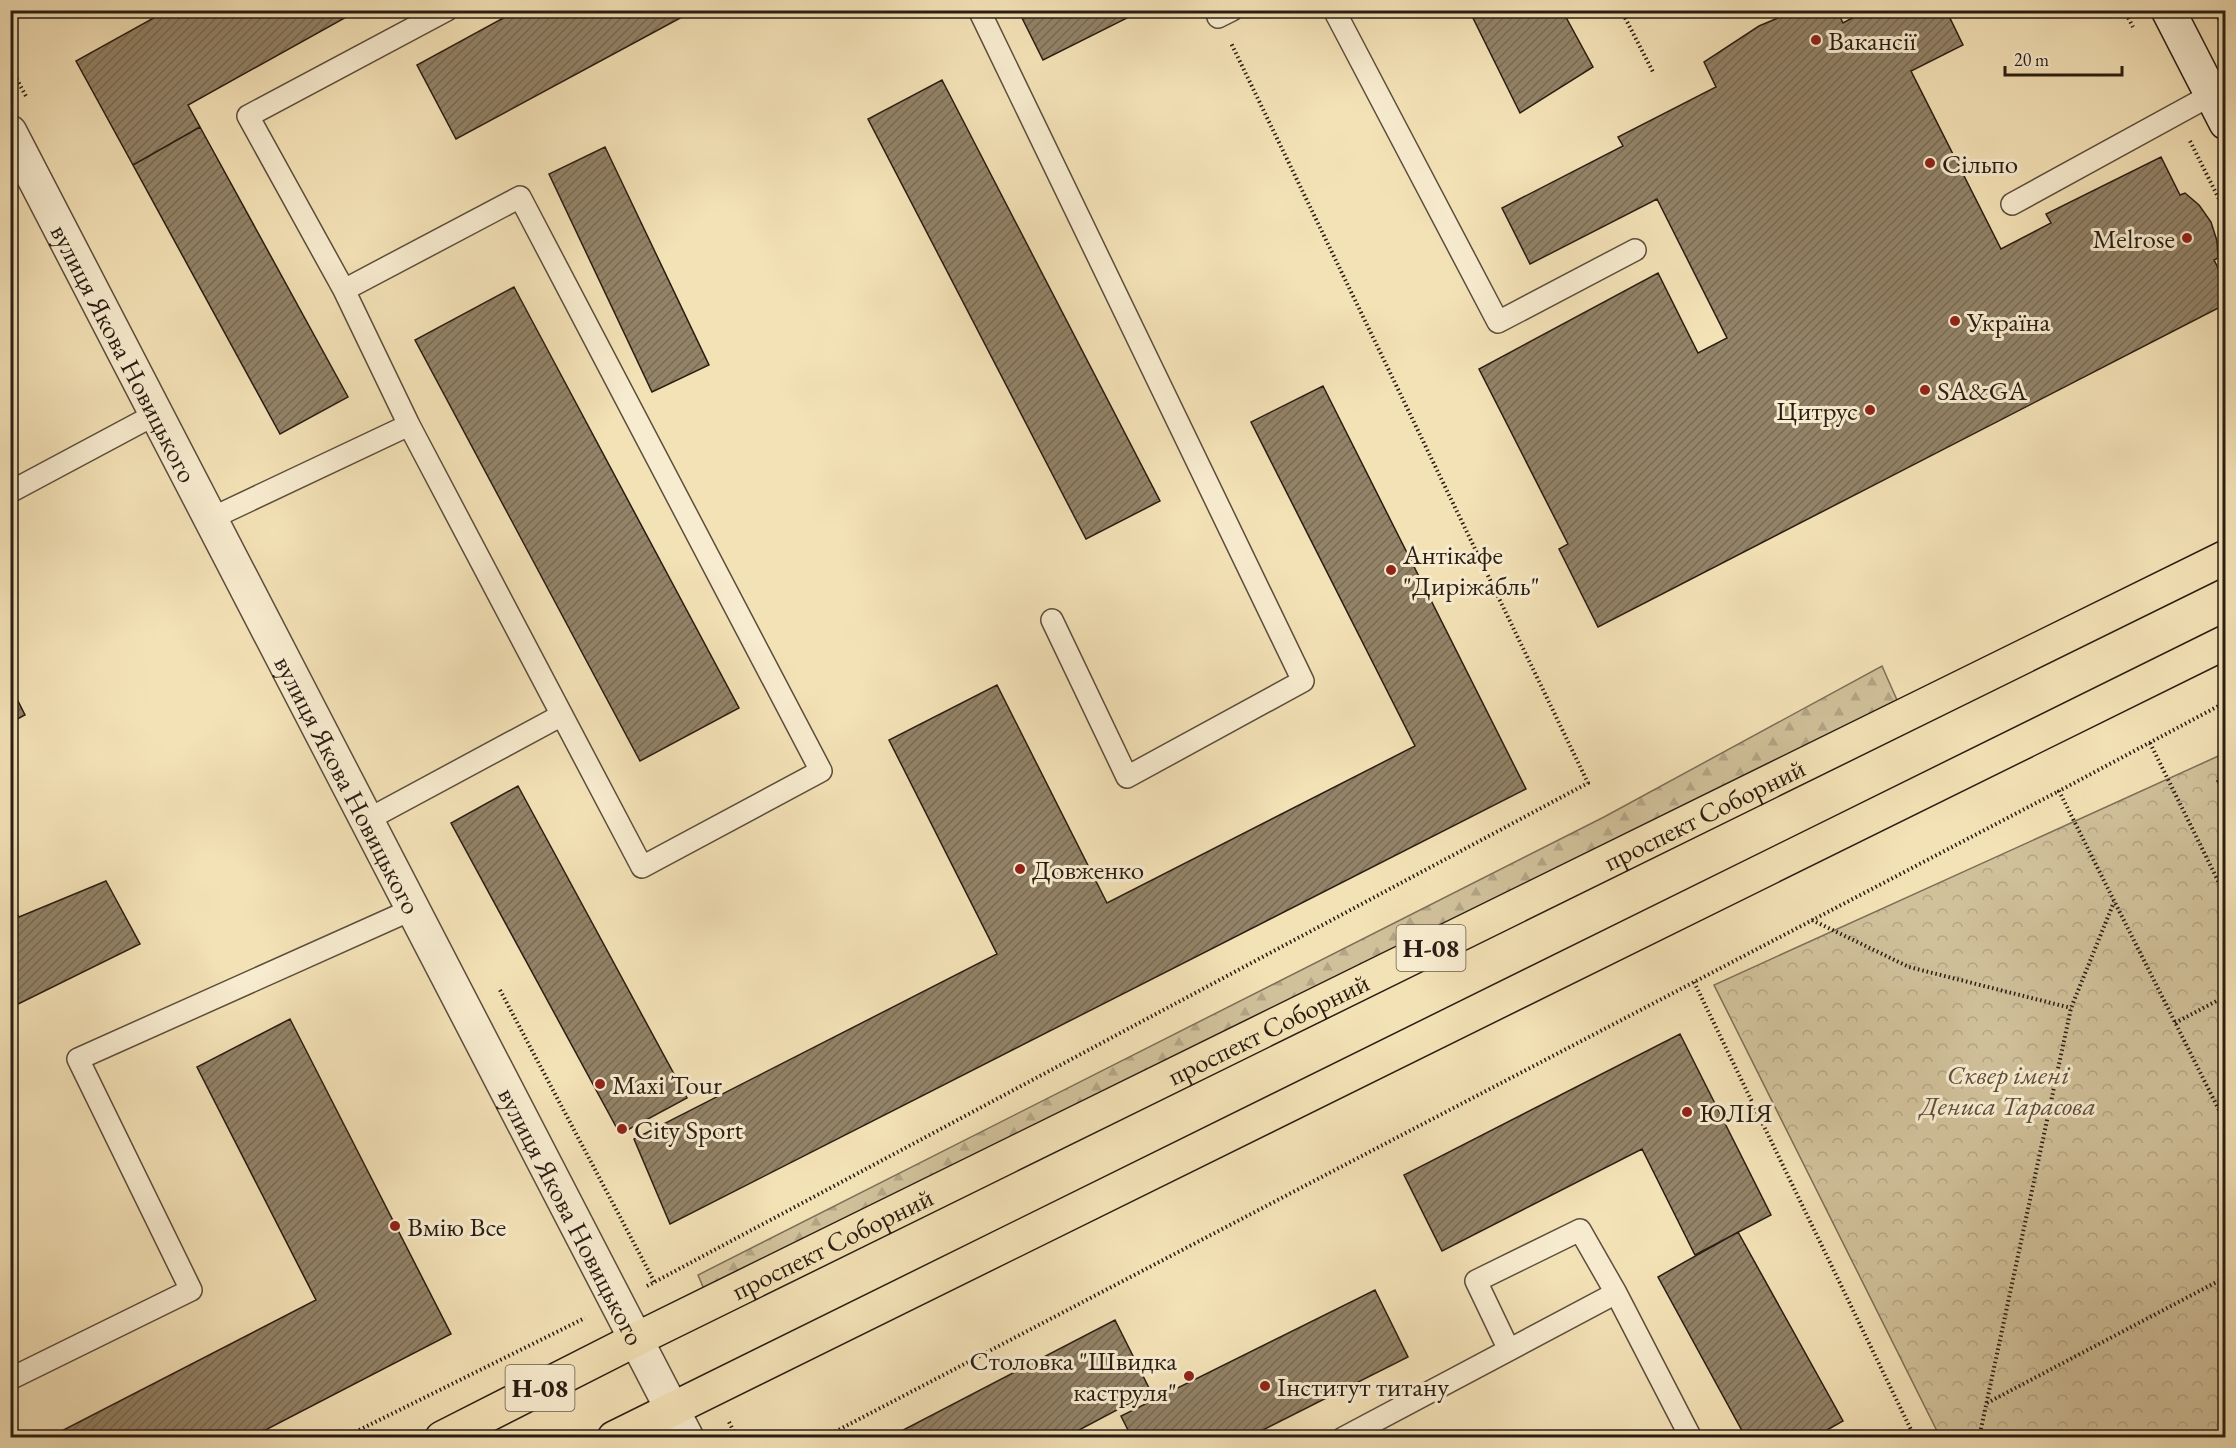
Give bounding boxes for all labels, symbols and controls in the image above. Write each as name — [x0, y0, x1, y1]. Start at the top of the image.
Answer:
place label: Вакансії — [1828, 23, 1918, 58]
marker: Вакансії — [1809, 33, 1823, 47]
scale bar — [2005, 39, 2122, 77]
text: 20 m — [2014, 48, 2049, 71]
place label: Сільпо — [1942, 146, 2018, 181]
marker: Сільпо — [1923, 156, 1937, 170]
street label: вулиця Якова Новицького — [43, 218, 206, 488]
place label: Melrose — [2093, 221, 2175, 256]
marker: Melrose — [2180, 231, 2194, 245]
place label: Україна — [1966, 304, 2051, 339]
marker: Україна — [1948, 314, 1962, 328]
place label: SA&GA — [1937, 373, 2027, 408]
marker: SA&GA — [1918, 383, 1932, 397]
place label: Цитрус — [1776, 393, 1858, 428]
marker: Цитрус — [1863, 403, 1877, 417]
place label: Антiкафе "Дирiжабль" — [1402, 537, 1540, 603]
marker: Антiкафе "Дирiжабль" — [1384, 563, 1398, 577]
street label: вулиця Якова Новицького — [267, 649, 430, 920]
street label: проспект Соборний — [1597, 749, 1811, 878]
place label: Довженко — [1032, 852, 1144, 887]
marker: Довженко — [1013, 862, 1027, 876]
road number: Н-08 — [1396, 925, 1466, 971]
street label: проспект Соборний — [1161, 964, 1375, 1093]
park label: Сквер імені Дениса Тарасова — [1918, 1057, 2096, 1123]
place label: Maxi Tour — [612, 1067, 722, 1102]
marker: Maxi Tour — [593, 1077, 607, 1091]
street label: вулиця Якова Новицького — [490, 1081, 653, 1351]
place label: ЮЛІЯ — [1699, 1095, 1773, 1130]
marker: ЮЛІЯ — [1680, 1105, 1694, 1119]
place label: City Sport — [634, 1112, 743, 1147]
marker: City Sport — [615, 1122, 629, 1136]
street label: проспект Соборний — [725, 1179, 939, 1307]
place label: Вмію Все — [407, 1209, 506, 1244]
marker: Вмію Все — [388, 1219, 402, 1233]
place label: Столовка "Швидка каструля" — [970, 1343, 1177, 1409]
road number: Н-08 — [506, 1365, 574, 1411]
marker: Столовка "Швидка каструля" — [1182, 1369, 1196, 1383]
place label: Інститут титану — [1277, 1369, 1449, 1404]
marker: Інститут титану — [1258, 1379, 1272, 1393]

